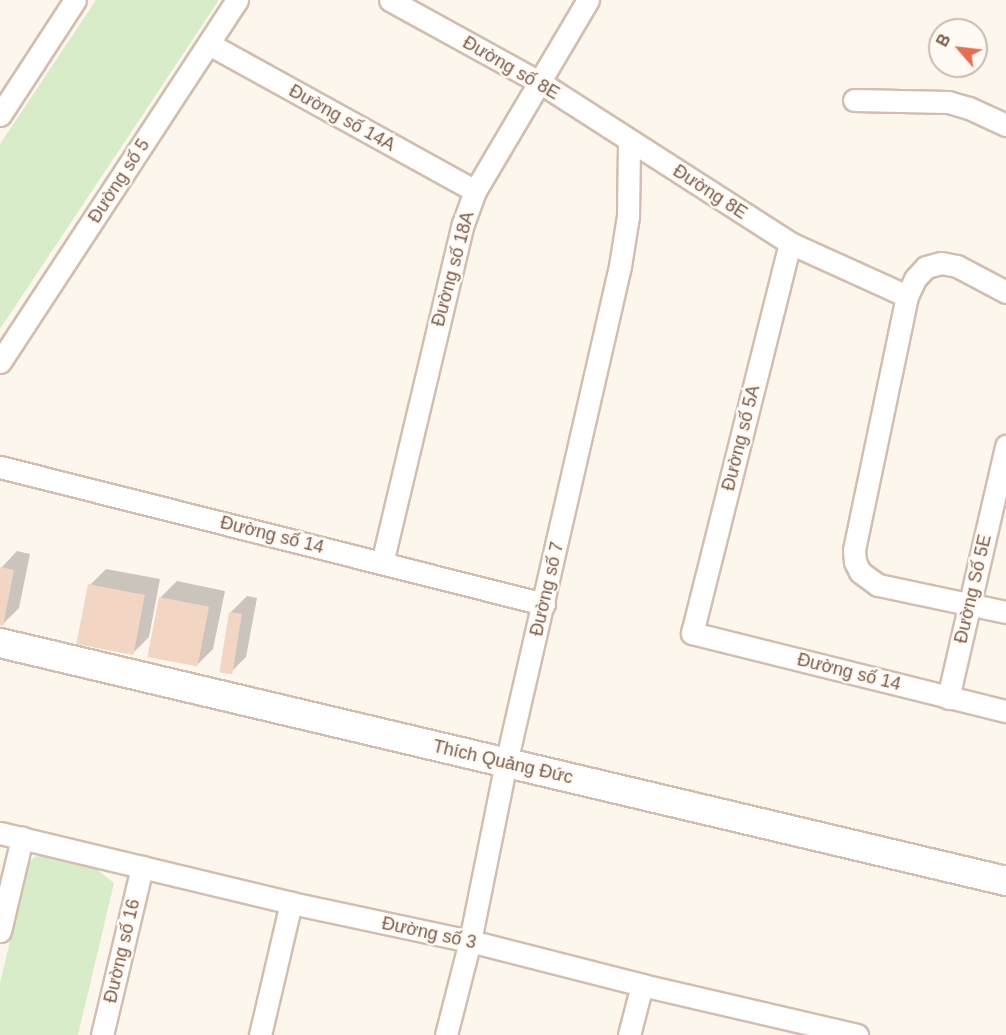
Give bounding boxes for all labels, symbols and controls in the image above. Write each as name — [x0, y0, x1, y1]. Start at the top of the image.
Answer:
north arrow — [928, 18, 988, 78]
text: B — [933, 31, 954, 49]
street label: Đường số 8E — [459, 32, 563, 104]
street label: Đường số 14A — [285, 80, 399, 156]
street label: Đường số 5 — [84, 135, 154, 227]
street label: Đường 8E — [669, 160, 751, 224]
street label: Đường số 18A — [427, 209, 479, 329]
street label: Đường số 5A — [717, 383, 765, 493]
street label: Đường số 14 — [218, 512, 326, 558]
street label: Đường Số 5E — [950, 533, 996, 645]
street label: Đường số 7 — [526, 540, 568, 638]
street label: Đường số 14 — [795, 649, 903, 695]
street label: Thích Quảng Đức — [431, 735, 575, 789]
street label: Đường số 16 — [100, 897, 144, 1005]
street label: Đường số 3 — [380, 912, 478, 954]

